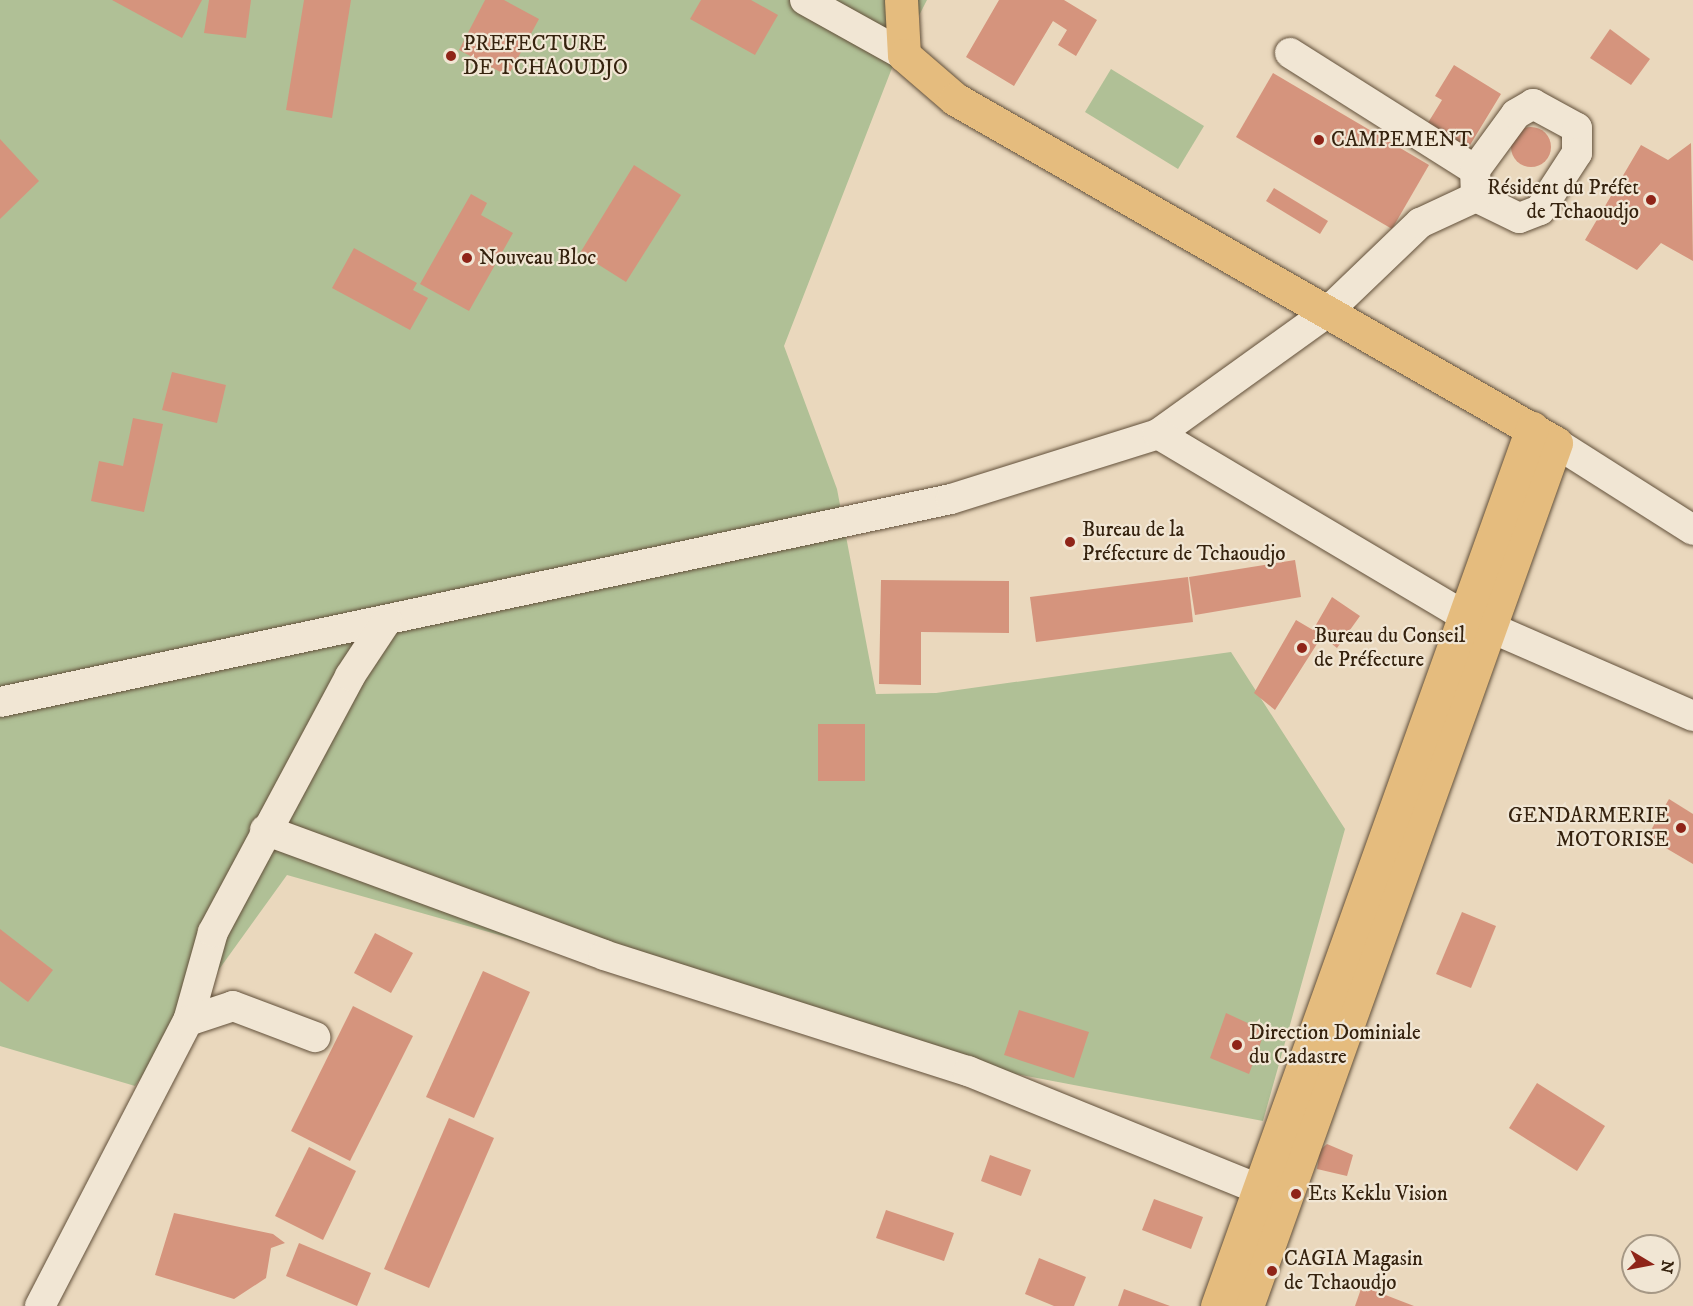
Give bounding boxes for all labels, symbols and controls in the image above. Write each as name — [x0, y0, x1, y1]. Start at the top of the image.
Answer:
place label: PREFECTURE DE TCHAOUDJO — [463, 31, 628, 81]
marker: PREFECTURE DE TCHAOUDJO — [444, 49, 458, 63]
place label: CAMPEMENT — [1331, 127, 1472, 153]
marker: CAMPEMENT — [1312, 133, 1326, 147]
place label: Résident du Préfet de Tchaoudjo — [1487, 175, 1639, 225]
marker: Résident du Préfet de Tchaoudjo — [1644, 193, 1658, 207]
place label: Nouveau Bloc — [479, 245, 596, 271]
marker: Nouveau Bloc — [460, 251, 474, 265]
place label: Bureau de la Préfecture de Tchaoudjo — [1082, 517, 1285, 567]
marker: Bureau de la Préfecture de Tchaoudjo — [1063, 535, 1077, 549]
place label: Bureau du Conseil de Préfecture — [1314, 623, 1465, 673]
marker: Bureau du Conseil de Préfecture — [1295, 641, 1309, 655]
place label: GENDARMERIE MOTORISE — [1508, 803, 1669, 853]
marker: GENDARMERIE MOTORISE — [1674, 821, 1688, 835]
place label: Direction Dominiale du Cadastre — [1249, 1020, 1421, 1070]
marker: Direction Dominiale du Cadastre — [1230, 1038, 1244, 1052]
place label: Ets Keklu Vision — [1308, 1181, 1448, 1207]
marker: Ets Keklu Vision — [1289, 1187, 1303, 1201]
north arrow — [1621, 1234, 1681, 1294]
place label: CAGIA Magasin de Tchaoudjo — [1284, 1246, 1423, 1296]
text: N — [1656, 1259, 1678, 1275]
marker: CAGIA Magasin de Tchaoudjo — [1265, 1264, 1279, 1278]

